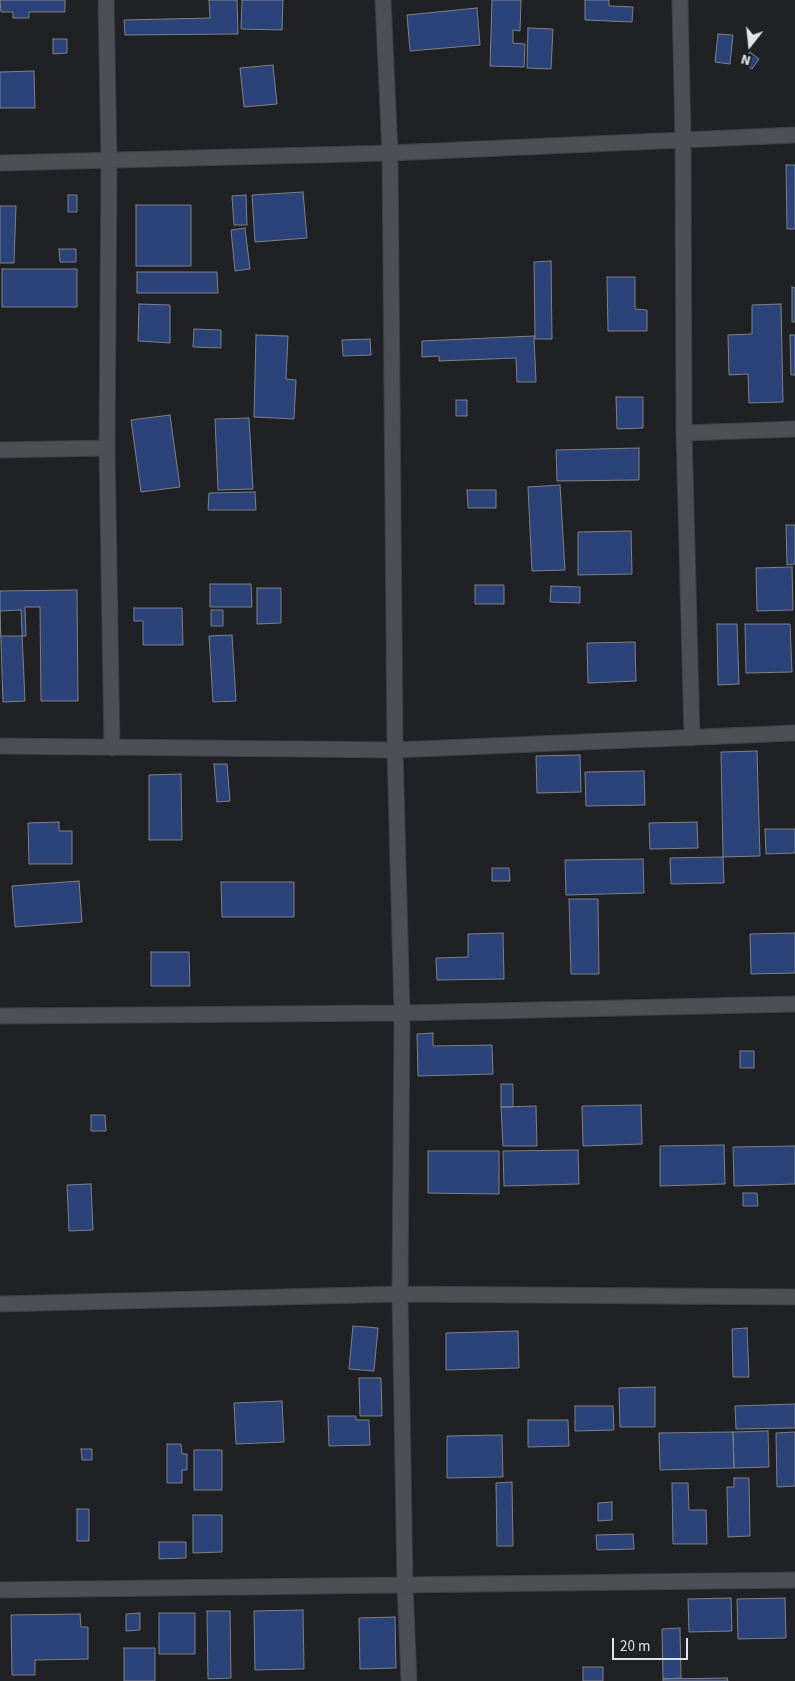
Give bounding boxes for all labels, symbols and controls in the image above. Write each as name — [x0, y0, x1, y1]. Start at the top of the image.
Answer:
north arrow — [725, 20, 775, 70]
text: N — [739, 49, 753, 70]
scale bar — [615, 1628, 691, 1660]
text: 20 m — [620, 1636, 650, 1657]

